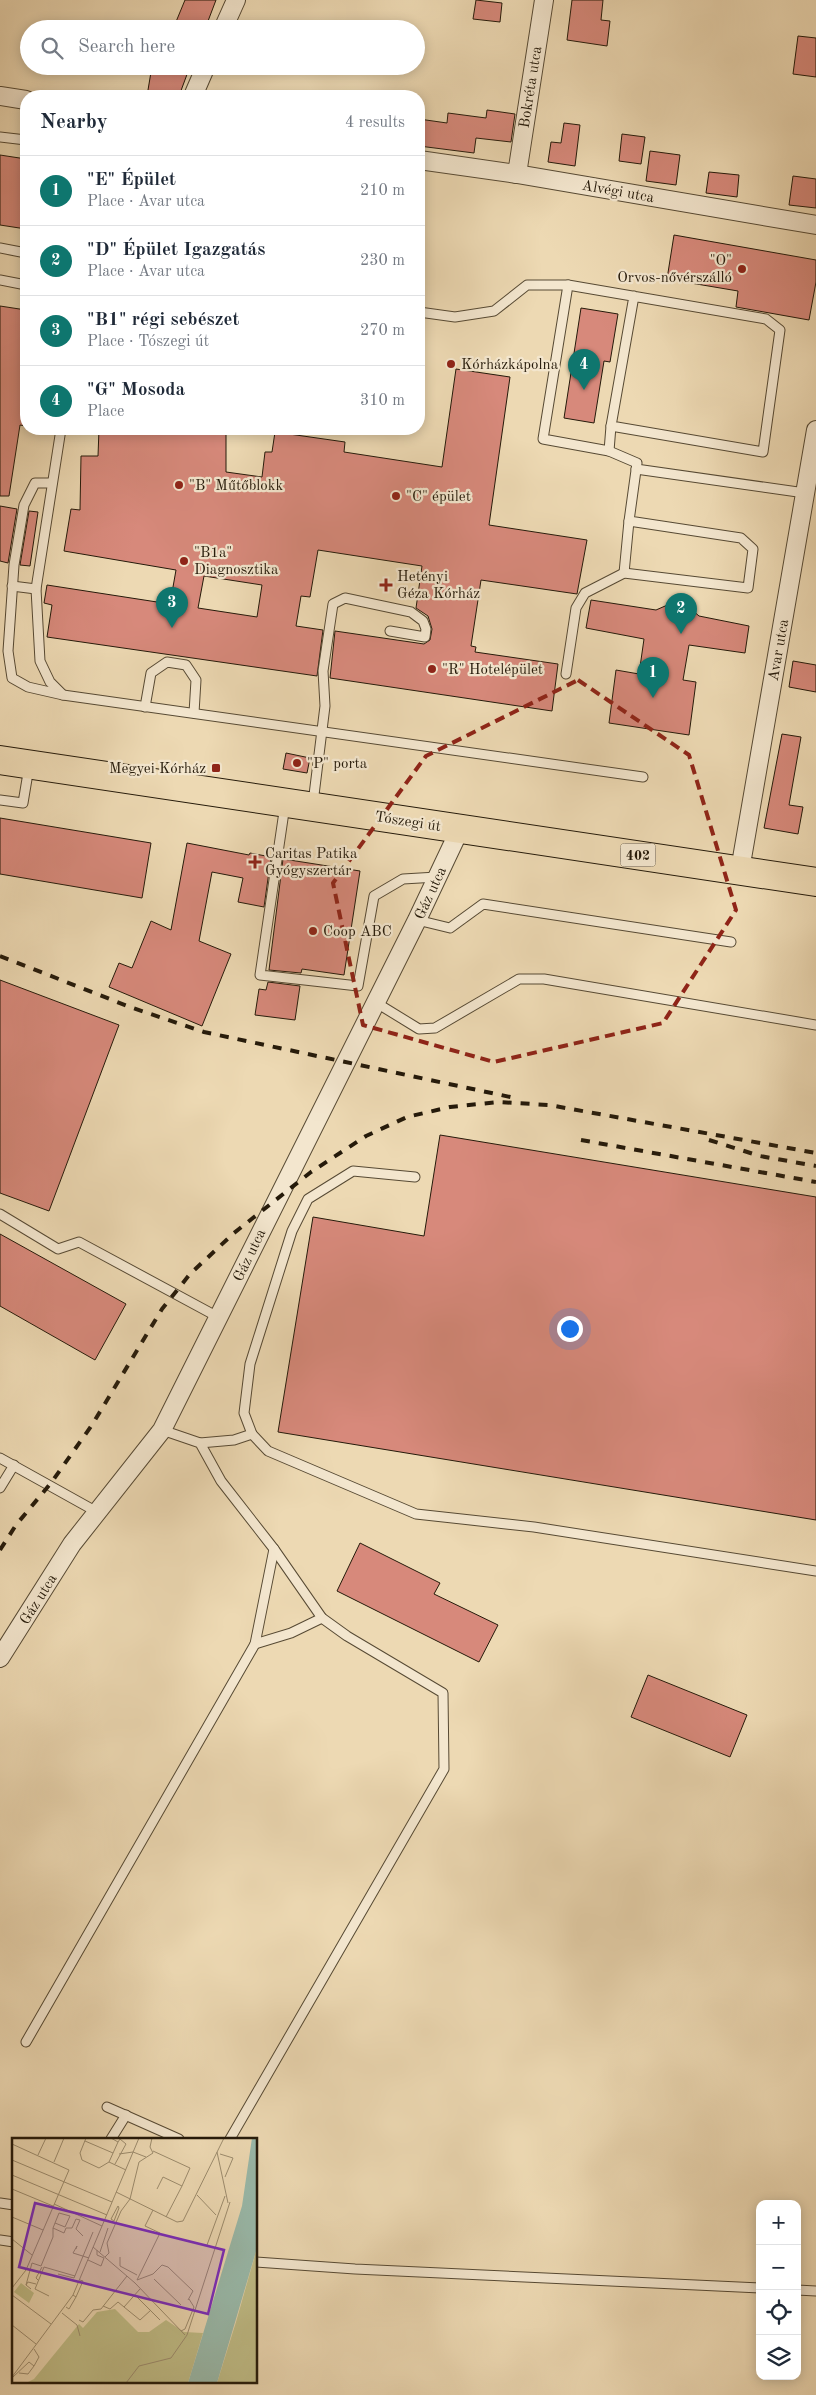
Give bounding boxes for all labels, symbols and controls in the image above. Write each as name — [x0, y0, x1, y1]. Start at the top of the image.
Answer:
search box — [20, 20, 425, 75]
icon: search — [38, 34, 66, 62]
text: Search here — [78, 38, 175, 57]
street label: Bokréta utca — [518, 45, 545, 129]
text: Nearby — [40, 112, 108, 133]
text: 4 results — [345, 115, 405, 131]
text: "E" Épület — [87, 171, 176, 190]
street label: Alvégi utca — [580, 179, 656, 206]
text: 1 — [51, 183, 61, 199]
text: 210 m — [360, 183, 405, 199]
text: Place · Avar utca — [87, 194, 205, 210]
text: "D" Épület Igazgatás — [87, 241, 265, 260]
text: 2 — [51, 253, 61, 269]
text: 230 m — [360, 253, 405, 269]
place label: "O" Orvos-nővérszálló — [617, 254, 732, 286]
marker: "O" Orvos-nővérszálló — [736, 263, 748, 275]
text: Place · Avar utca — [87, 264, 205, 280]
text: "B1" régi sebészet — [87, 311, 239, 330]
text: 3 — [51, 323, 61, 339]
text: 270 m — [360, 323, 405, 339]
text: Place · Tószegi út — [87, 334, 209, 350]
pin: 4 — [568, 349, 600, 390]
marker: Kórházkápolna — [445, 358, 457, 370]
place label: Kórházkápolna — [461, 358, 559, 373]
text: "G" Mosoda — [87, 381, 185, 400]
text: 4 — [51, 393, 61, 409]
text: 310 m — [360, 393, 405, 409]
text: Place — [87, 404, 124, 420]
marker: "B" Műtőblokk — [173, 479, 185, 491]
place label: "B" Műtőblokk — [189, 479, 284, 494]
marker: "C" épület — [390, 490, 402, 502]
place label: "C" épület — [406, 490, 471, 505]
place label: "B1a" Diagnosztika — [194, 546, 279, 578]
marker: "B1a" Diagnosztika — [178, 555, 190, 567]
place label: Hetényi Géza Kórház — [397, 570, 480, 602]
marker: Hetényi Géza Kórház — [379, 578, 393, 592]
pin: 3 — [156, 587, 188, 628]
pin: 2 — [665, 593, 697, 634]
street label: Avar utca — [767, 617, 792, 683]
pin: 1 — [637, 657, 669, 698]
marker: "R" Hotelépület — [426, 663, 438, 675]
place label: "R" Hotelépület — [442, 663, 543, 678]
marker: "P" porta — [291, 757, 303, 769]
place label: "P" porta — [307, 757, 368, 772]
place label: Megyei Kórház — [109, 762, 206, 777]
marker: Megyei Kórház — [210, 762, 222, 774]
street label: Tószegi út — [374, 810, 442, 835]
road number: 402 — [620, 844, 656, 866]
place label: Caritas Patika Gyógyszertár — [265, 847, 358, 879]
marker: Caritas Patika Gyógyszertár — [249, 856, 261, 868]
street label: Gáz utca — [413, 864, 450, 922]
marker: Coop ABC — [307, 925, 319, 937]
place label: Coop ABC — [323, 925, 392, 940]
street label: Gáz utca — [231, 1227, 270, 1284]
your location — [557, 1316, 583, 1342]
street label: Gáz utca — [18, 1571, 61, 1628]
inset map — [12, 2138, 258, 2382]
map controls — [756, 2200, 801, 2380]
button: + — [756, 2200, 801, 2245]
button: − — [756, 2245, 801, 2290]
button: locate — [756, 2290, 801, 2335]
button: layers — [756, 2335, 801, 2380]

